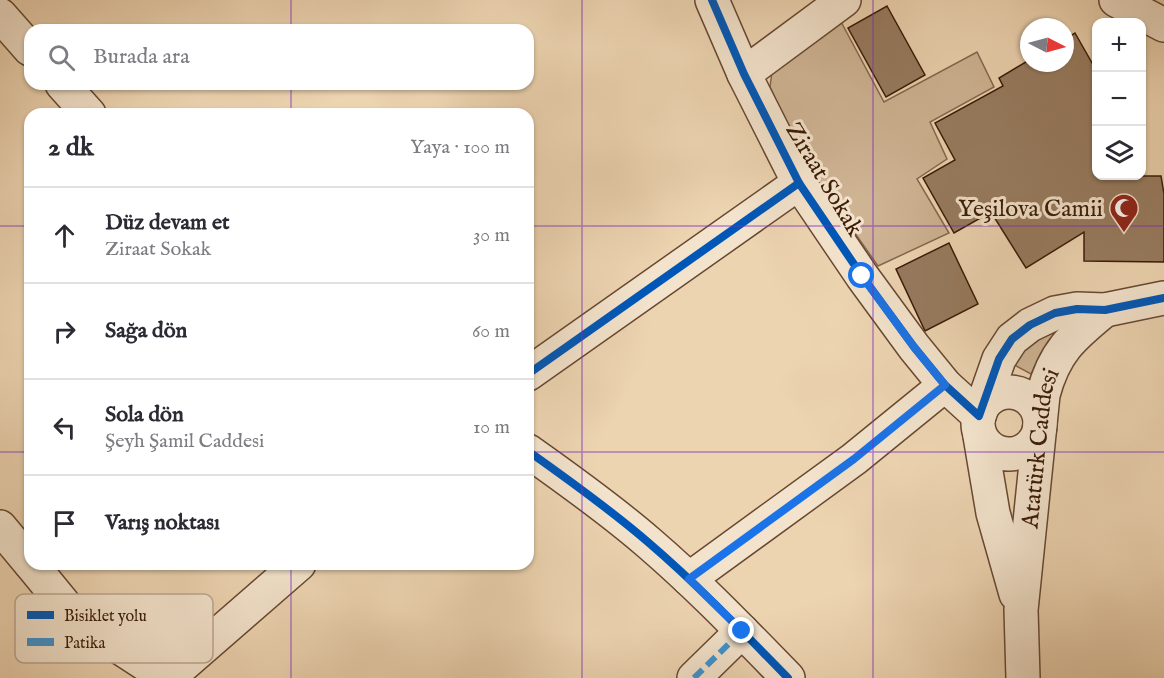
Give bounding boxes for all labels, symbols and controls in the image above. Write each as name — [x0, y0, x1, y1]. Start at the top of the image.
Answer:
north arrow — [1020, 18, 1074, 72]
map controls — [1092, 18, 1146, 180]
button: + — [1092, 18, 1146, 72]
search box — [24, 24, 534, 90]
icon: search — [45, 41, 78, 74]
text: Burada ara — [93, 43, 190, 71]
button: − — [1092, 72, 1146, 126]
street label: Ziraat Sokak — [778, 117, 870, 243]
button: layers — [1092, 126, 1146, 180]
text: 2 dk — [48, 131, 94, 164]
text: Yaya · 100 m — [410, 135, 510, 160]
mosque icon: Yeşilova Camii — [1108, 192, 1140, 234]
place label: Yeşilova Camii — [958, 194, 1103, 225]
text: Düz devam et — [105, 209, 230, 237]
icon: ahead — [48, 219, 81, 252]
text: 30 m — [473, 223, 510, 248]
text: Ziraat Sokak — [105, 237, 211, 262]
route start — [848, 262, 874, 288]
icon: right — [48, 315, 81, 348]
text: Sağa dön — [105, 317, 187, 345]
text: 60 m — [472, 319, 510, 344]
street label: Atatürk Caddesi — [1015, 363, 1068, 531]
text: Sola dön — [105, 401, 184, 429]
icon: left — [48, 411, 81, 444]
text: 10 m — [473, 415, 510, 440]
text: Şeyh Şamil Caddesi — [105, 429, 264, 454]
icon: arrive — [48, 507, 81, 540]
text: Varış noktası — [105, 509, 220, 537]
legend — [15, 594, 213, 663]
text: Bisiklet yolu — [64, 607, 147, 627]
route end — [728, 617, 754, 643]
text: Patika — [64, 634, 105, 654]

